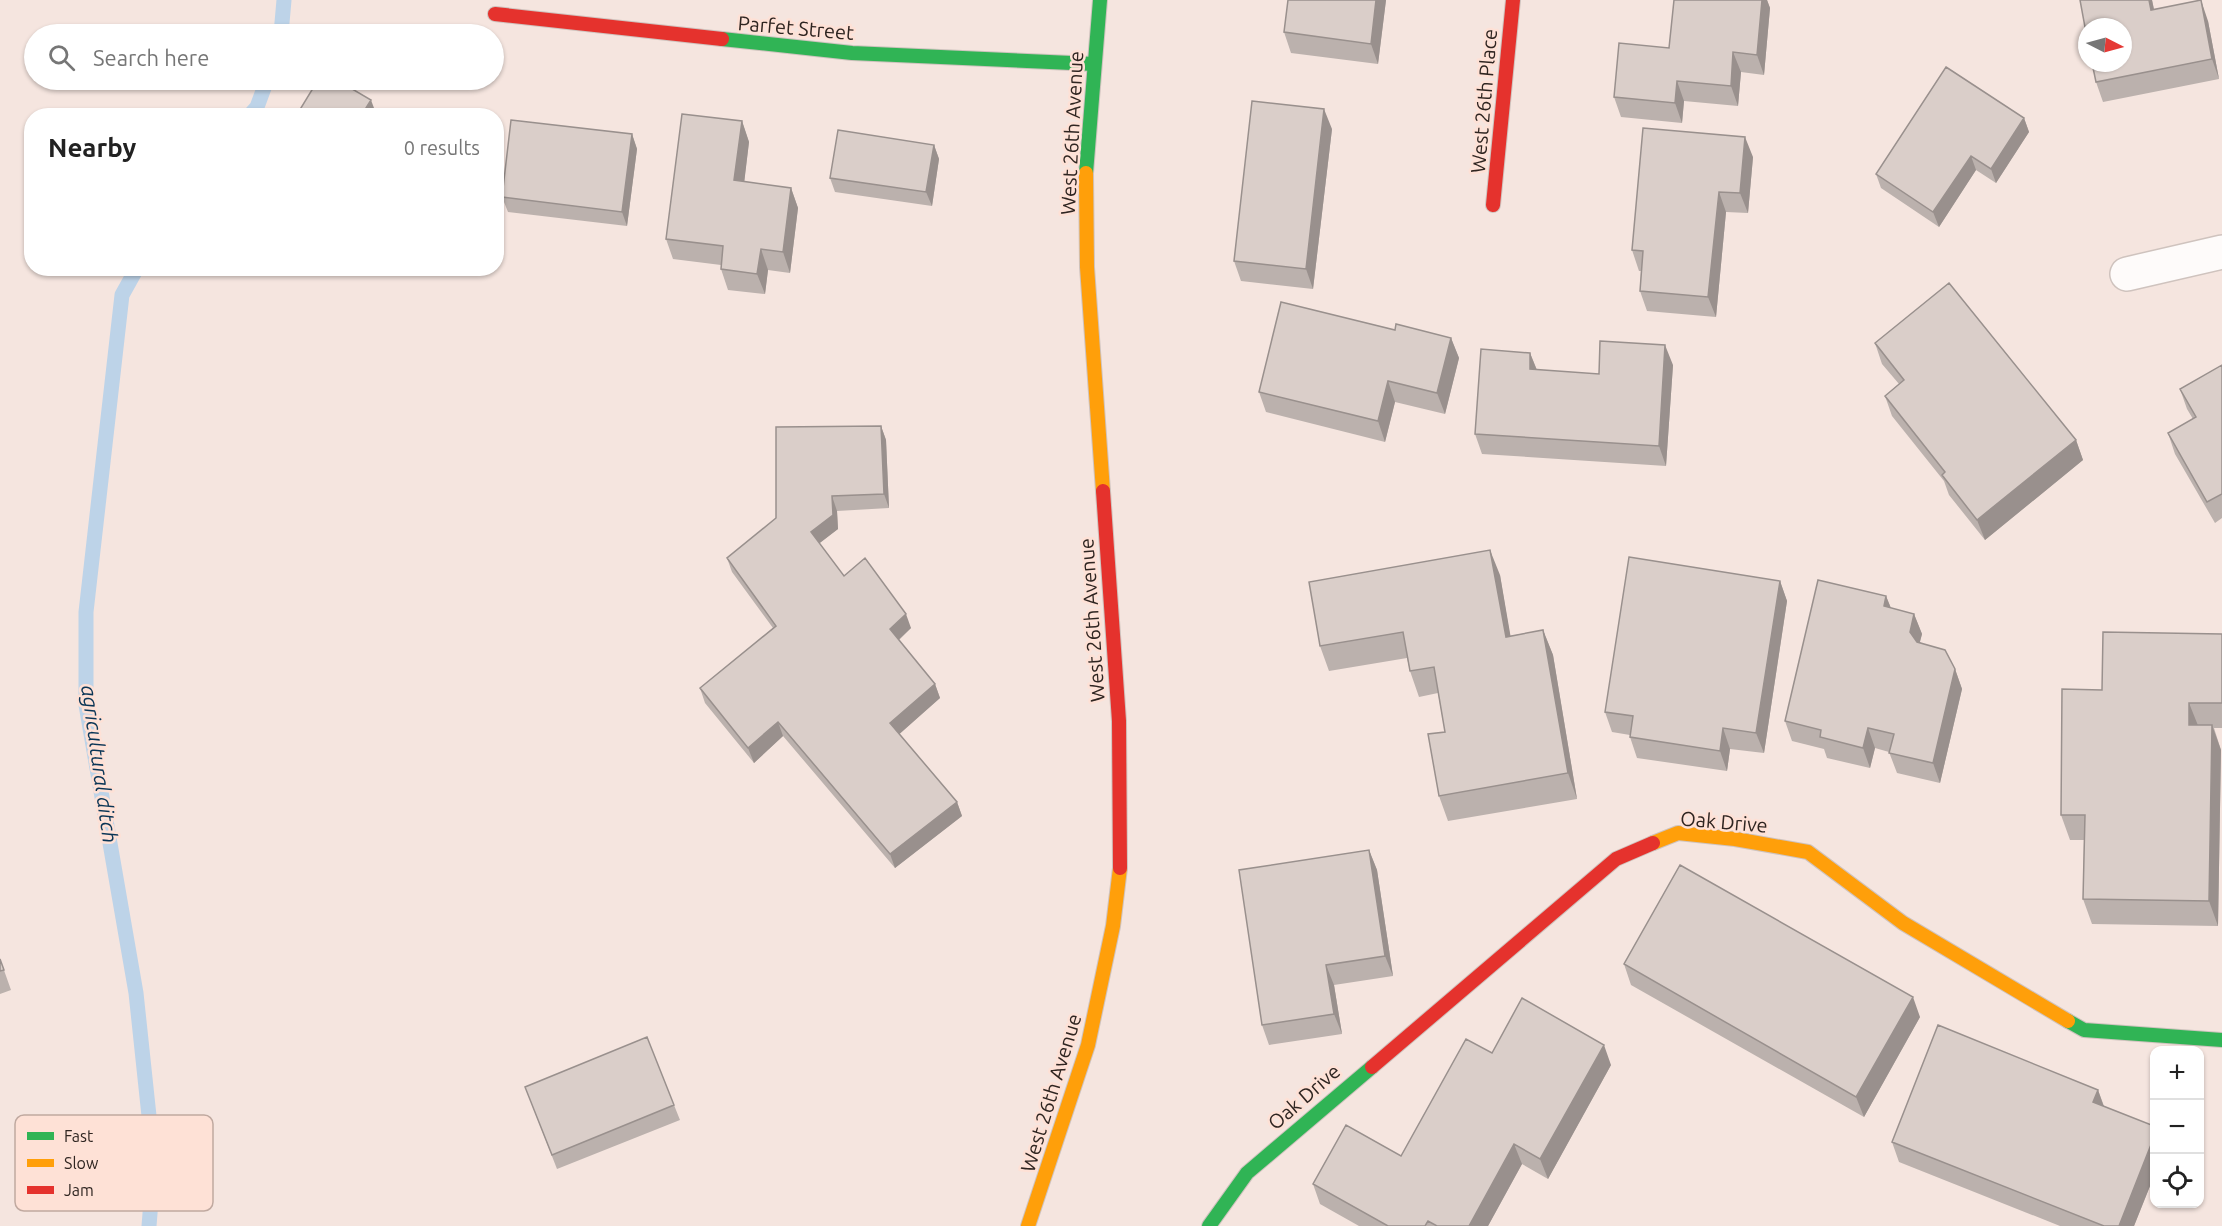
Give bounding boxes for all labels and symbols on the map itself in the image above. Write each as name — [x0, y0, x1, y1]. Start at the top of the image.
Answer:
street label: Parfet Street — [737, 11, 855, 44]
north arrow — [2078, 18, 2132, 72]
street label: West 26th Place — [1466, 28, 1501, 174]
street label: West 26th Avenue — [1056, 50, 1087, 216]
street label: West 26th Avenue — [1074, 537, 1109, 703]
water label: agricultural ditch — [77, 683, 123, 844]
street label: Oak Drive — [1679, 806, 1769, 837]
street label: West 26th Avenue — [1016, 1011, 1086, 1175]
street label: Oak Drive — [1263, 1059, 1344, 1134]
legend — [15, 1115, 213, 1211]
text: Fast — [64, 1127, 94, 1145]
text: Slow — [64, 1154, 99, 1172]
text: Jam — [64, 1181, 94, 1199]

